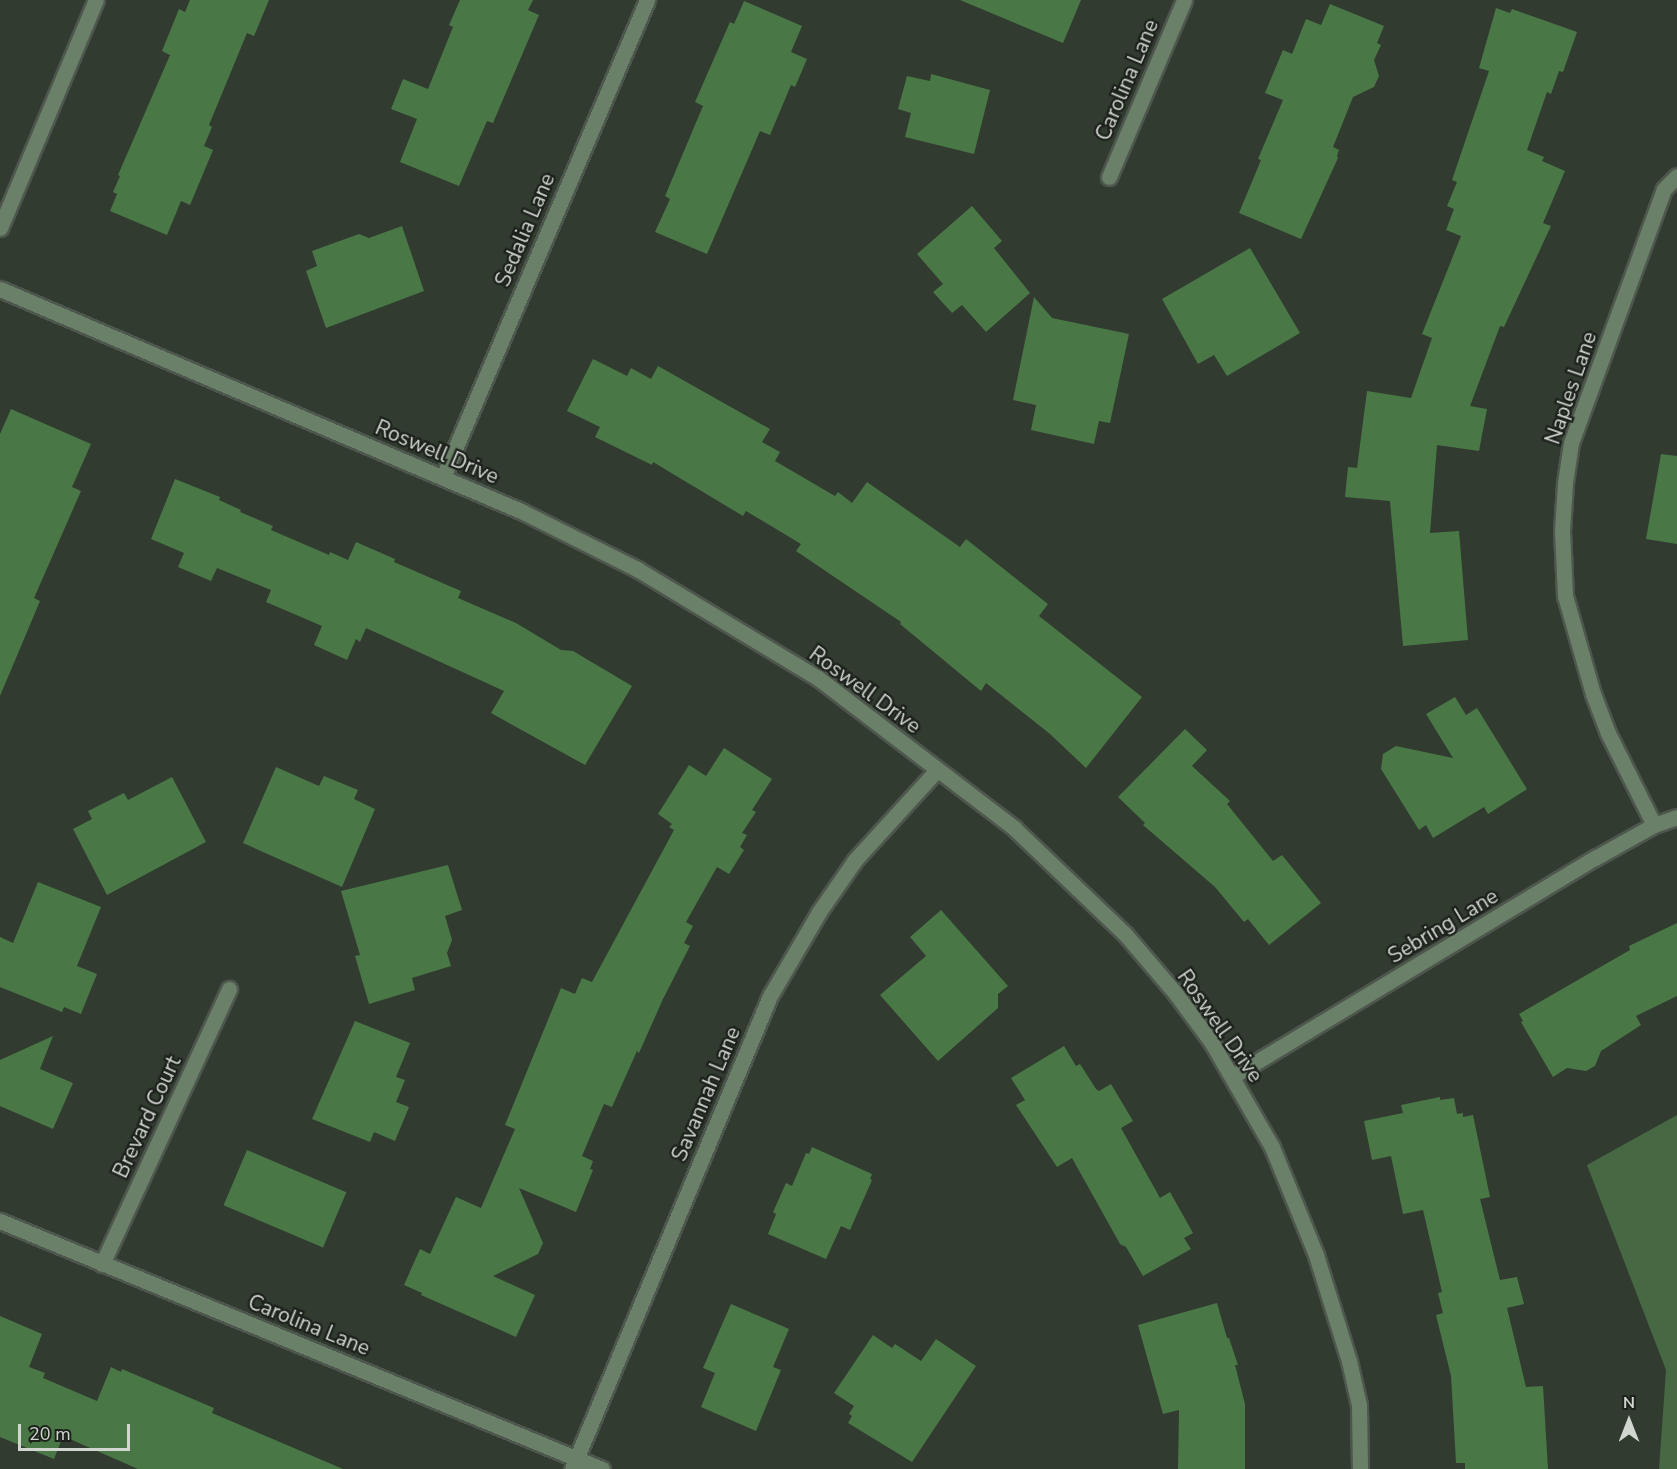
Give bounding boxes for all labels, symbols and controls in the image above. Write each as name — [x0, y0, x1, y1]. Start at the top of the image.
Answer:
street label: Carolina Lane — [1090, 16, 1164, 144]
street label: Sedalia Lane — [490, 170, 560, 290]
street label: Naples Lane — [1540, 328, 1602, 448]
street label: Roswell Drive — [371, 415, 503, 489]
street label: Roswell Drive — [804, 641, 926, 739]
street label: Sebring Lane — [1383, 883, 1503, 969]
street label: Roswell Drive — [1172, 965, 1268, 1087]
street label: Savannah Lane — [666, 1023, 746, 1165]
street label: Brevard Court — [108, 1052, 186, 1182]
street label: Carolina Lane — [244, 1289, 374, 1361]
north arrow — [1599, 1391, 1659, 1451]
text: N — [1623, 1392, 1635, 1414]
scale bar — [21, 1412, 134, 1450]
text: 20 m — [29, 1422, 71, 1446]

